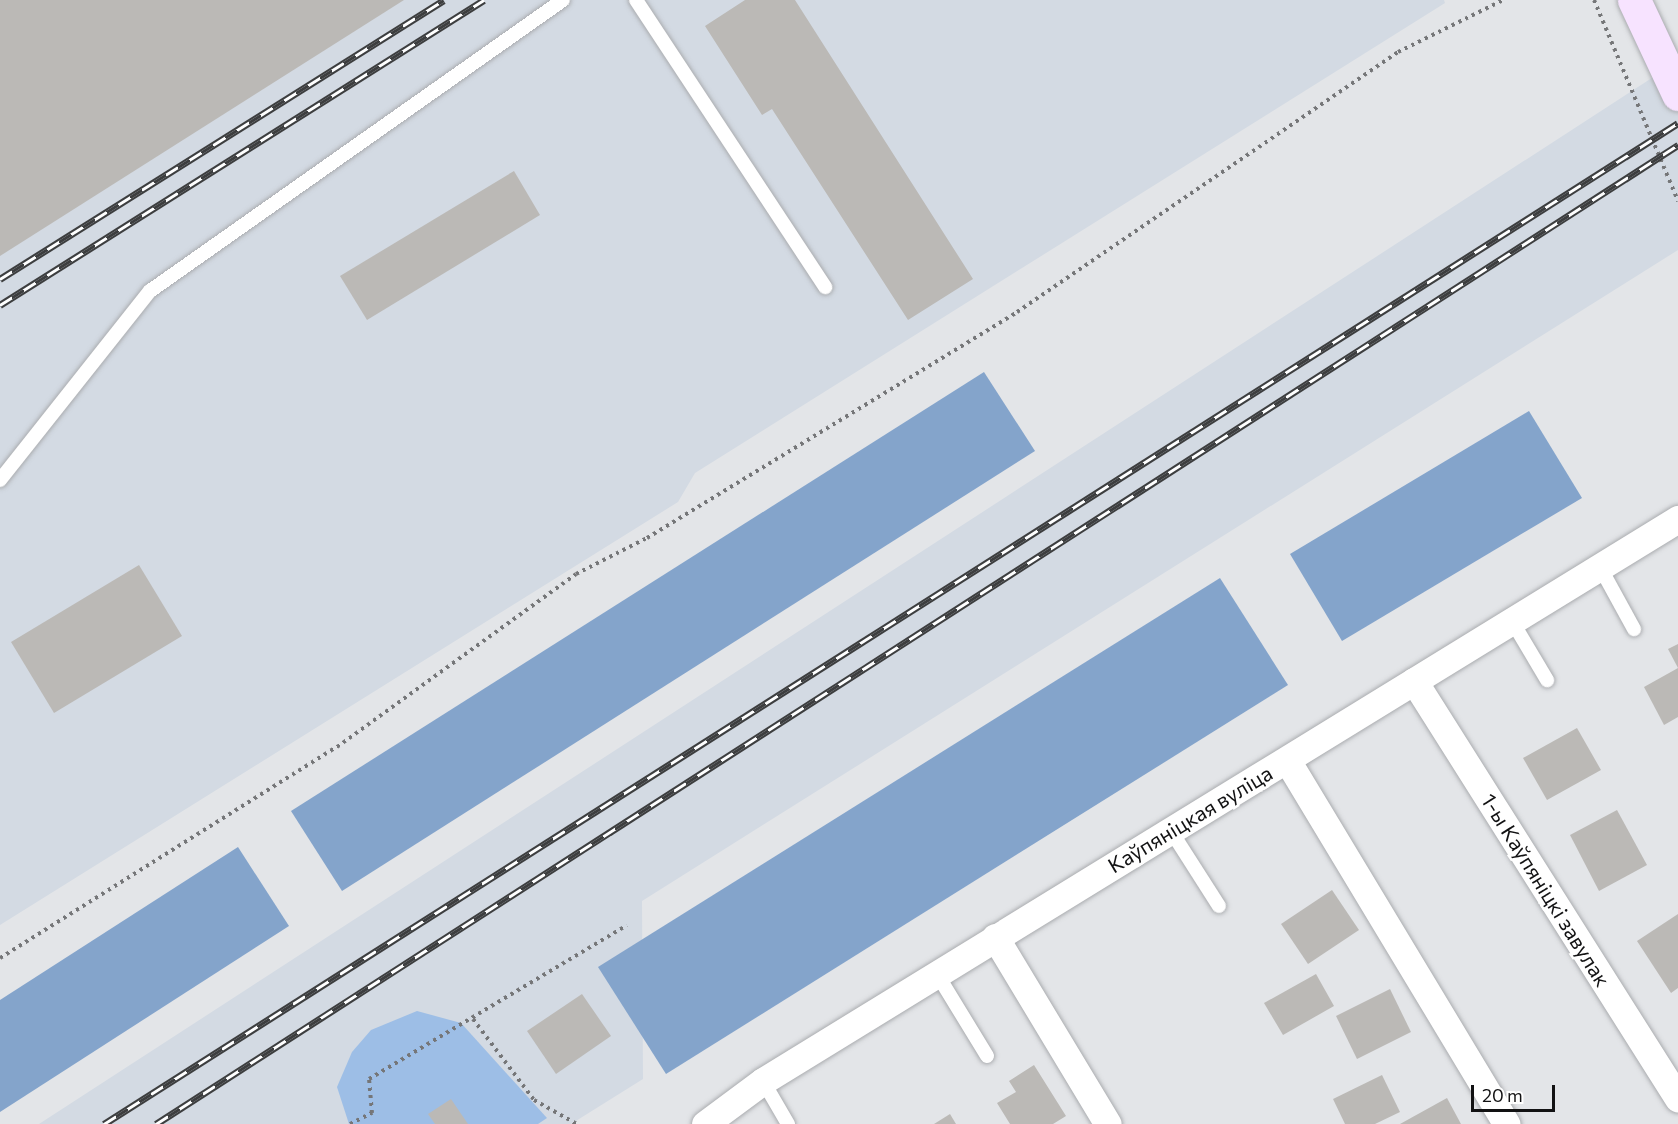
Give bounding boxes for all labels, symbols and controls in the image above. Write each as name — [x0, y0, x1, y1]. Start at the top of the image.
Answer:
street label: Каўпяніцкая вуліца — [1103, 760, 1277, 878]
street label: 1-ы Каўпяніцкі завулак — [1476, 789, 1616, 991]
scale bar — [1474, 1073, 1558, 1111]
text: 20 m — [1482, 1084, 1523, 1106]

